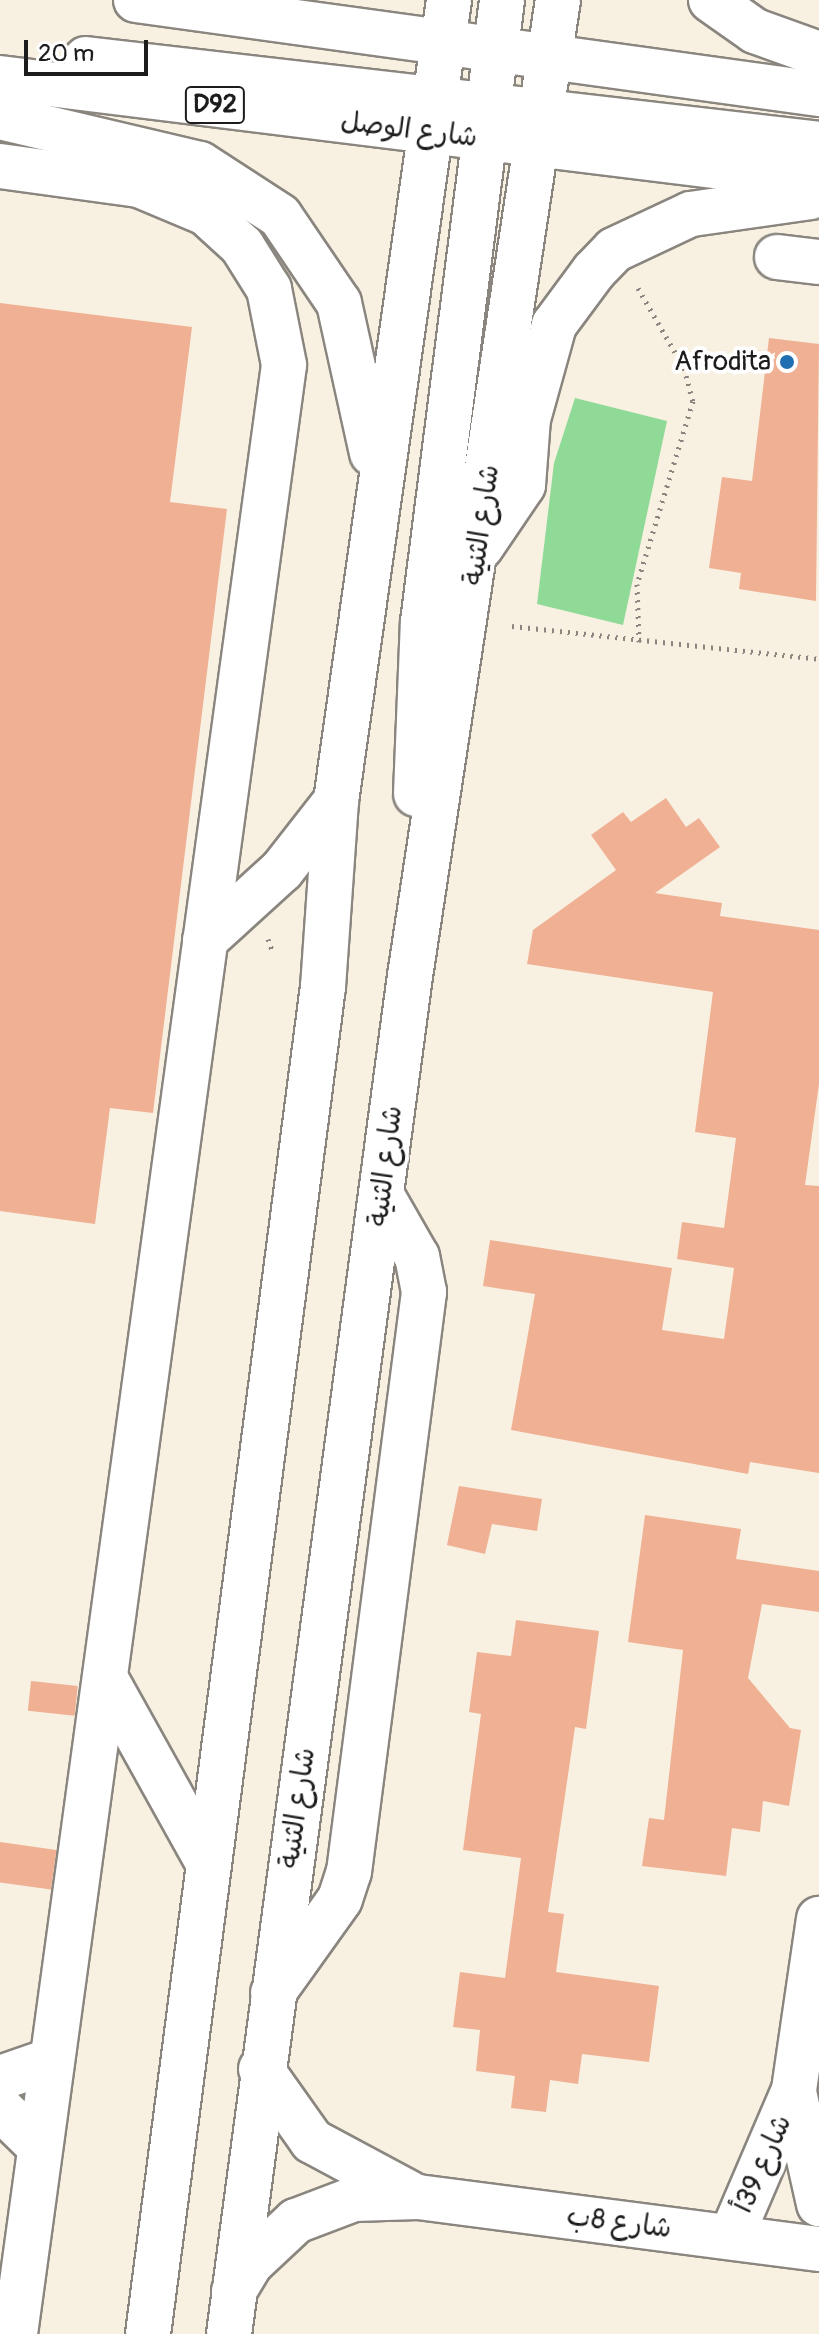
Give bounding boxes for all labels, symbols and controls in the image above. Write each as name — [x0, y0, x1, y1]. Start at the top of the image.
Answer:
scale bar — [28, 24, 152, 74]
text: 20 m — [38, 39, 94, 68]
road number: D92 — [183, 83, 247, 127]
street label: شارع الوصل — [339, 105, 479, 155]
place label: Afrodita — [674, 345, 771, 379]
marker: Afrodita — [778, 353, 796, 371]
street label: شارع الثنية — [457, 462, 507, 588]
street label: شارع الثنية — [362, 1104, 410, 1228]
street label: شارع الثنية — [273, 1745, 323, 1871]
street label: شارع 39أ — [727, 2110, 799, 2218]
street label: شارع 8ب — [565, 2200, 673, 2246]

